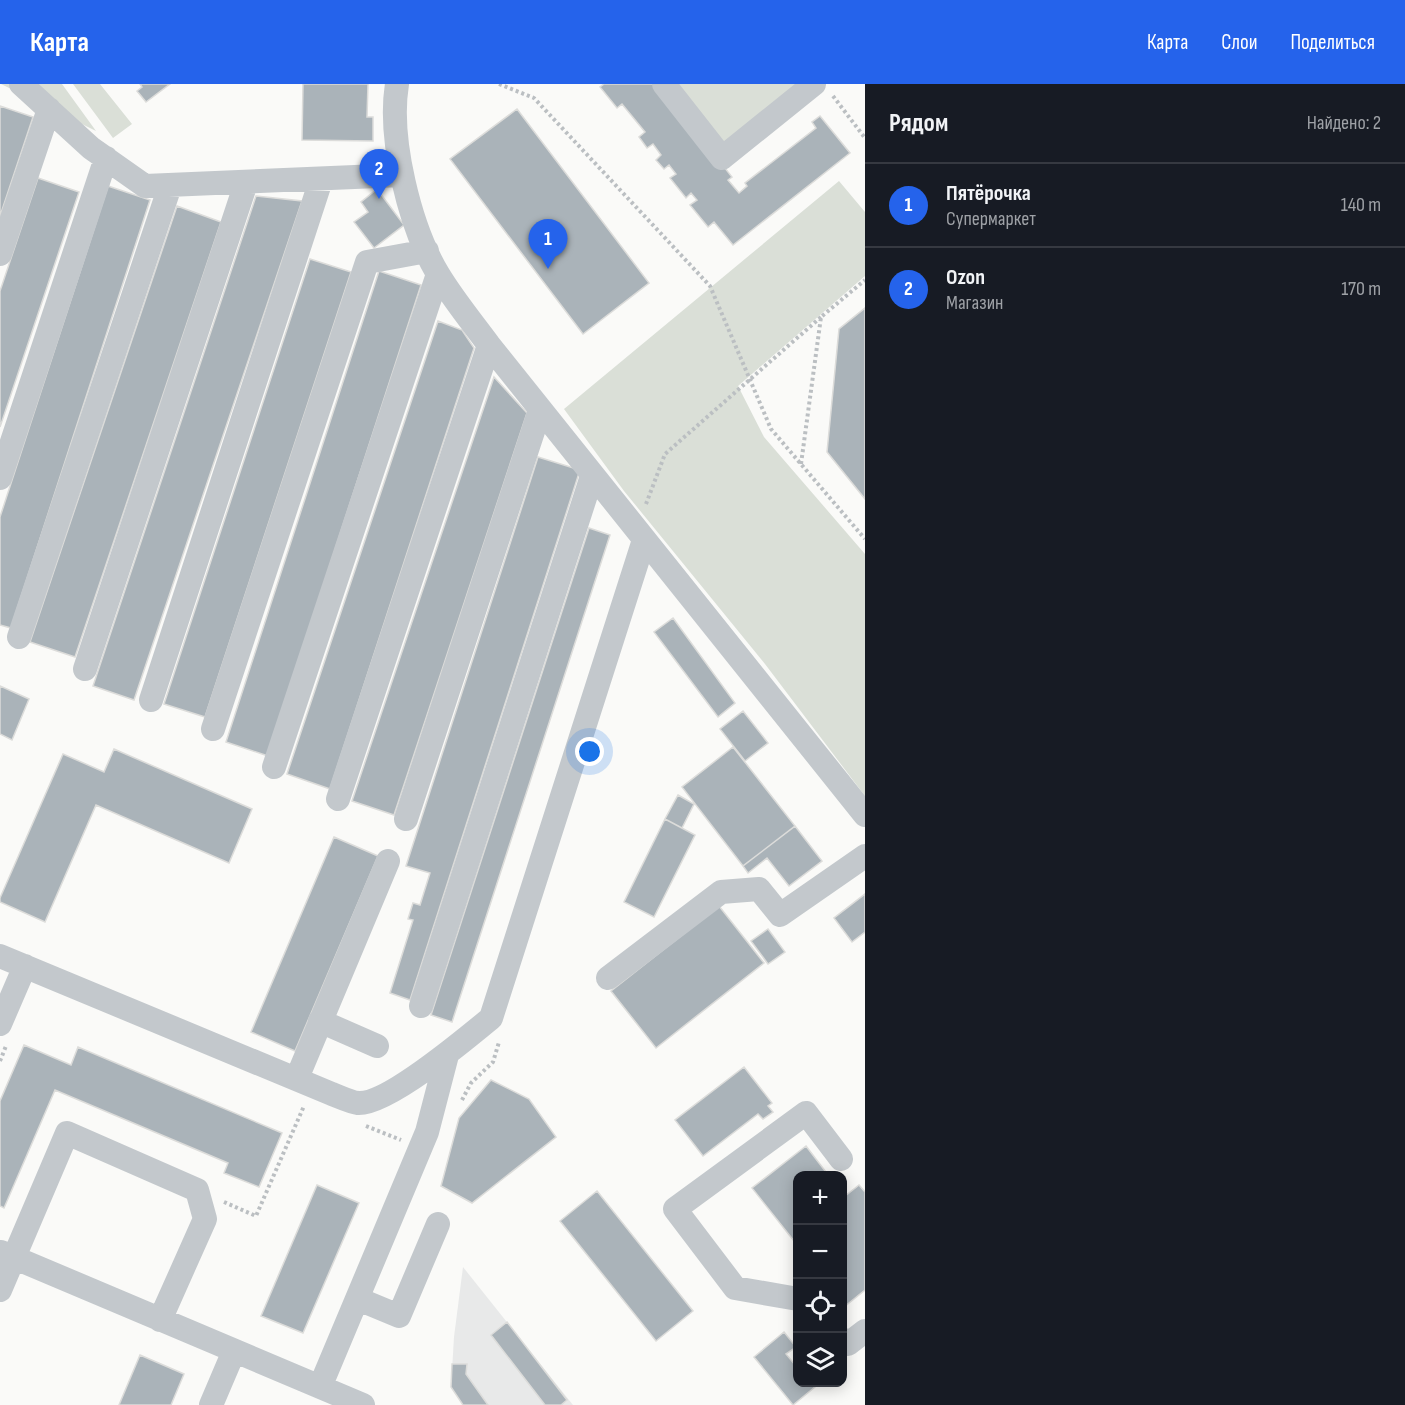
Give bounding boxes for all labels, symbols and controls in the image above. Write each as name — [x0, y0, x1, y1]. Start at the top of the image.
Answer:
text: Карта — [30, 26, 89, 59]
text: Карта — [1147, 30, 1188, 55]
text: Слои — [1221, 30, 1257, 55]
text: Поделиться — [1290, 30, 1375, 55]
text: Рядом — [889, 108, 948, 139]
text: Найдено: 2 — [1307, 111, 1381, 135]
pin: 2 — [360, 150, 398, 199]
text: Пятёрочка — [946, 180, 1031, 207]
text: 1 — [905, 193, 912, 217]
text: 140 m — [1341, 193, 1381, 217]
text: Супермаркет — [946, 207, 1036, 231]
pin: 1 — [528, 220, 568, 269]
text: Ozon — [946, 264, 985, 291]
text: 2 — [904, 277, 913, 301]
text: 170 m — [1341, 277, 1381, 301]
text: Магазин — [946, 291, 1003, 315]
your location — [575, 737, 604, 766]
map controls — [793, 1171, 847, 1387]
button: + — [793, 1171, 847, 1225]
button: − — [793, 1225, 847, 1279]
button: locate — [793, 1279, 847, 1333]
button: layers — [793, 1333, 847, 1387]

